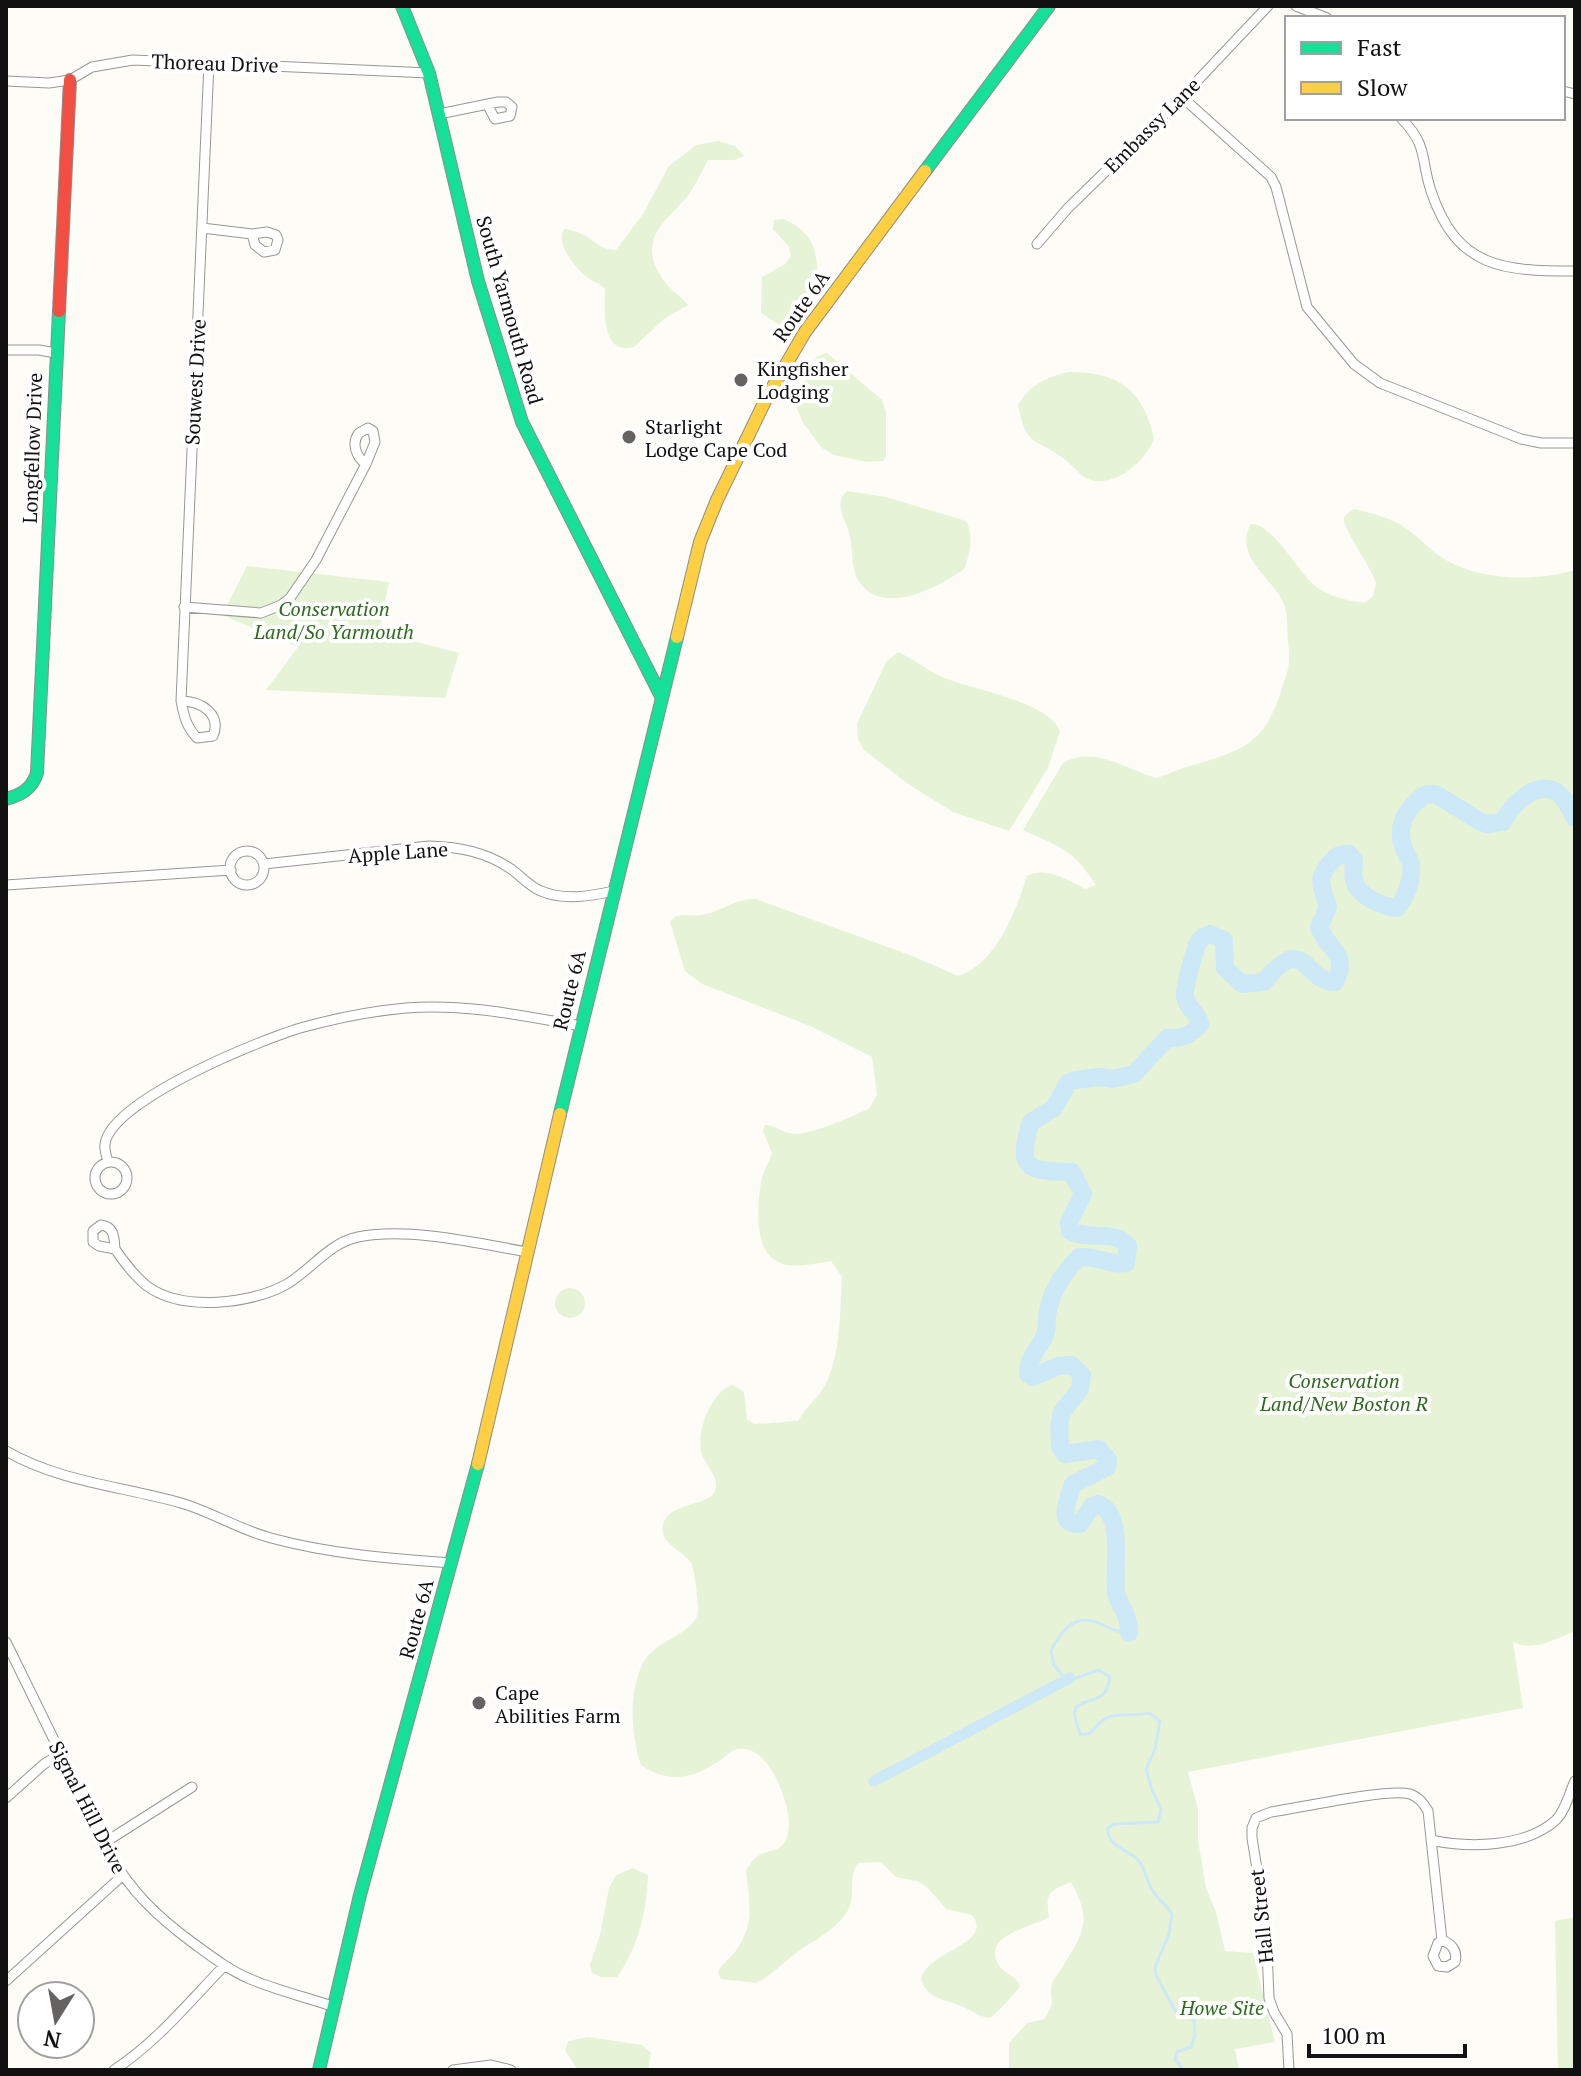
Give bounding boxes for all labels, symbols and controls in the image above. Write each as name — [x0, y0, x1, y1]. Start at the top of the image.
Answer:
legend — [1285, 16, 1565, 120]
text: Fast — [1357, 31, 1402, 63]
street label: Thoreau Drive — [151, 47, 279, 79]
street label: Embassy Lane — [1098, 71, 1206, 179]
text: Slow — [1357, 71, 1408, 103]
street label: South Yarmouth Road — [470, 213, 550, 407]
street label: Route 6A — [767, 265, 836, 347]
street label: Souwest Drive — [178, 318, 212, 446]
place label: Kingfisher Lodging — [757, 355, 849, 405]
marker: Kingfisher Lodging — [732, 371, 750, 389]
street label: Longfellow Drive — [16, 372, 48, 524]
place label: Starlight Lodge Cape Cod — [645, 413, 787, 463]
marker: Starlight Lodge Cape Cod — [620, 428, 638, 446]
park label: Conservation Land/So Yarmouth — [253, 595, 414, 645]
street label: Apple Lane — [347, 835, 449, 869]
street label: Route 6A — [546, 947, 592, 1033]
park label: Conservation Land/New Boston R — [1259, 1367, 1428, 1417]
street label: Route 6A — [392, 1576, 440, 1662]
place label: Cape Abilities Farm — [495, 1679, 621, 1729]
marker: Cape Abilities Farm — [470, 1694, 488, 1712]
street label: Signal Hill Drive — [43, 1736, 133, 1878]
street label: Hall Street — [1243, 1867, 1279, 1965]
north arrow — [16, 1980, 96, 2060]
park label: Howe Site — [1179, 1994, 1264, 2021]
scale bar — [1309, 2008, 1465, 2058]
text: 100 m — [1321, 2019, 1386, 2051]
text: N — [41, 2024, 63, 2056]

